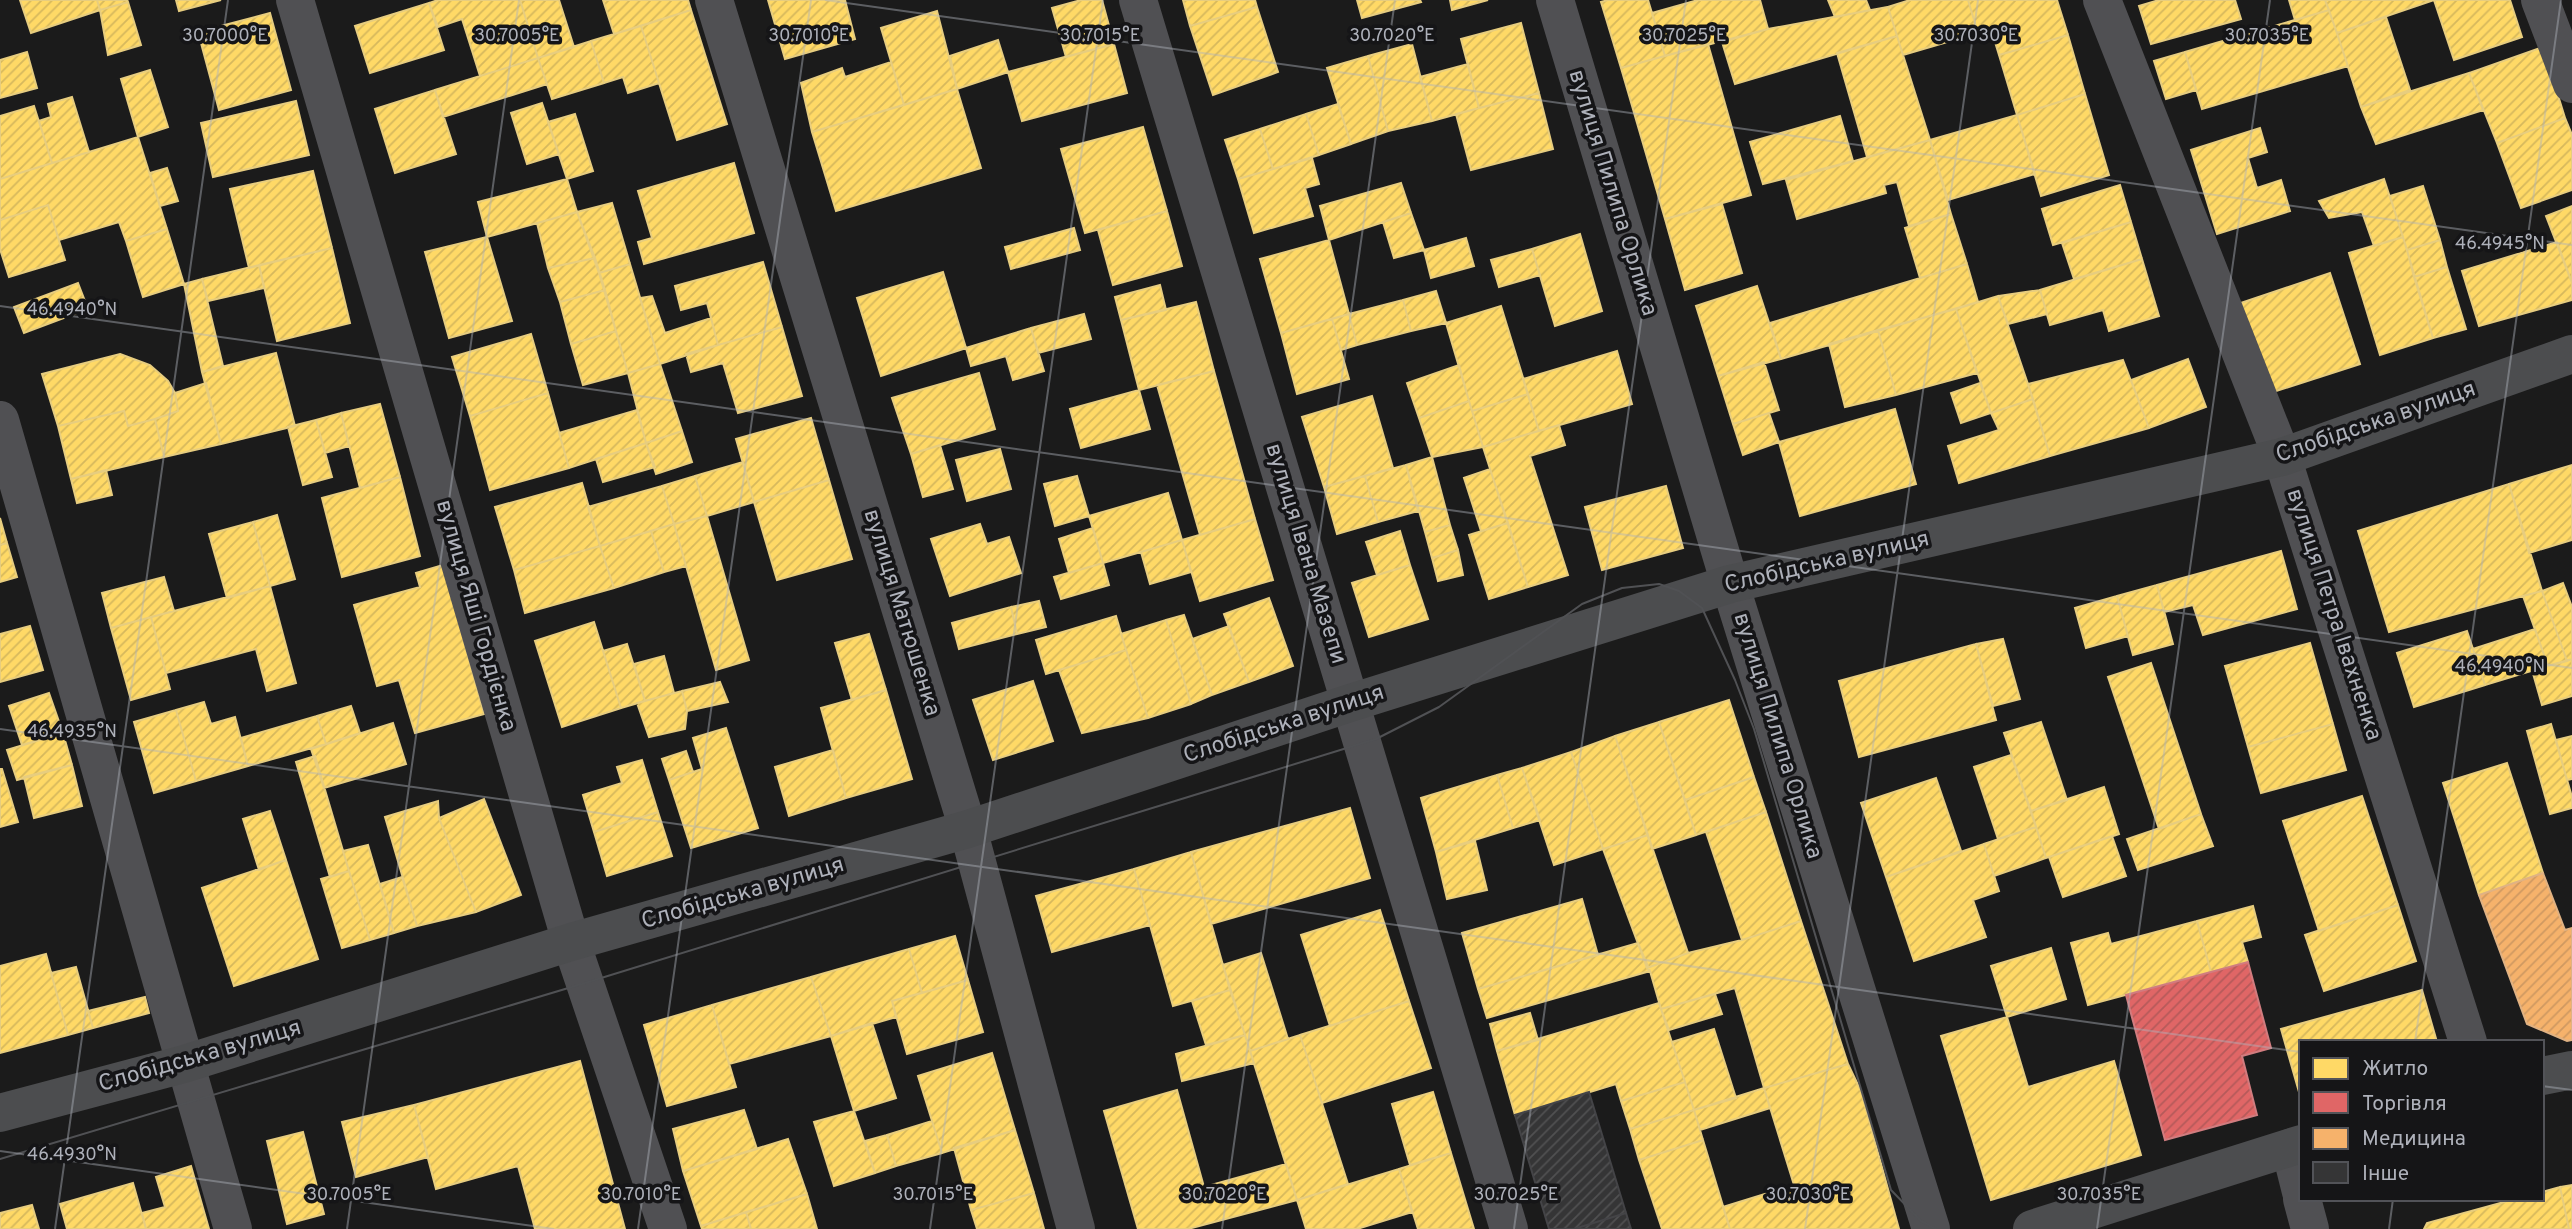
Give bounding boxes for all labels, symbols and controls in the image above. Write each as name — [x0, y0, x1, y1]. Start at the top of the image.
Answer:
text: 30.7000°E — [182, 25, 268, 48]
text: 30.7005°E — [474, 25, 560, 48]
text: 30.7010°E — [768, 25, 850, 48]
text: 30.7015°E — [1060, 25, 1140, 48]
text: 30.7020°E — [1349, 25, 1435, 48]
text: 30.7025°E — [1641, 25, 1727, 48]
text: 30.7030°E — [1933, 25, 2019, 48]
text: 30.7035°E — [2224, 25, 2310, 48]
street label: вулиця Пилипа Орлика — [1561, 66, 1663, 320]
text: 46.4945°N — [2455, 233, 2545, 256]
text: 46.4940°N — [27, 299, 117, 322]
street label: Слобідська вулиця — [2272, 375, 2480, 471]
street label: вулиця Івана Мазепи — [1258, 440, 1352, 668]
street label: вулиця Петра Івахненка — [2279, 485, 2387, 745]
street label: вулиця Яші Гордієнка — [428, 497, 522, 735]
street label: вулиця Матюшенка — [856, 506, 946, 720]
street label: Слобідська вулиця — [1722, 525, 1932, 601]
street label: вулиця Пилипа Орлика — [1726, 609, 1828, 863]
text: 46.4940°N — [2455, 656, 2545, 679]
street label: Слобідська вулиця — [1180, 679, 1388, 771]
text: 46.4935°N — [27, 721, 117, 744]
street label: Слобідська вулиця — [638, 851, 848, 937]
street label: Слобідська вулиця — [95, 1014, 305, 1100]
legend — [2299, 1040, 2544, 1201]
text: Житло — [2362, 1056, 2428, 1083]
text: Торгівля — [2362, 1091, 2447, 1118]
text: Медицина — [2362, 1126, 2466, 1153]
text: 46.4930°N — [27, 1144, 117, 1167]
text: Інше — [2362, 1161, 2409, 1188]
text: 30.7005°E — [306, 1184, 392, 1207]
text: 30.7010°E — [600, 1184, 682, 1207]
text: 30.7015°E — [893, 1184, 973, 1207]
text: 30.7020°E — [1181, 1184, 1267, 1207]
text: 30.7025°E — [1473, 1184, 1559, 1207]
text: 30.7030°E — [1765, 1184, 1851, 1207]
text: 30.7035°E — [2056, 1184, 2142, 1207]

